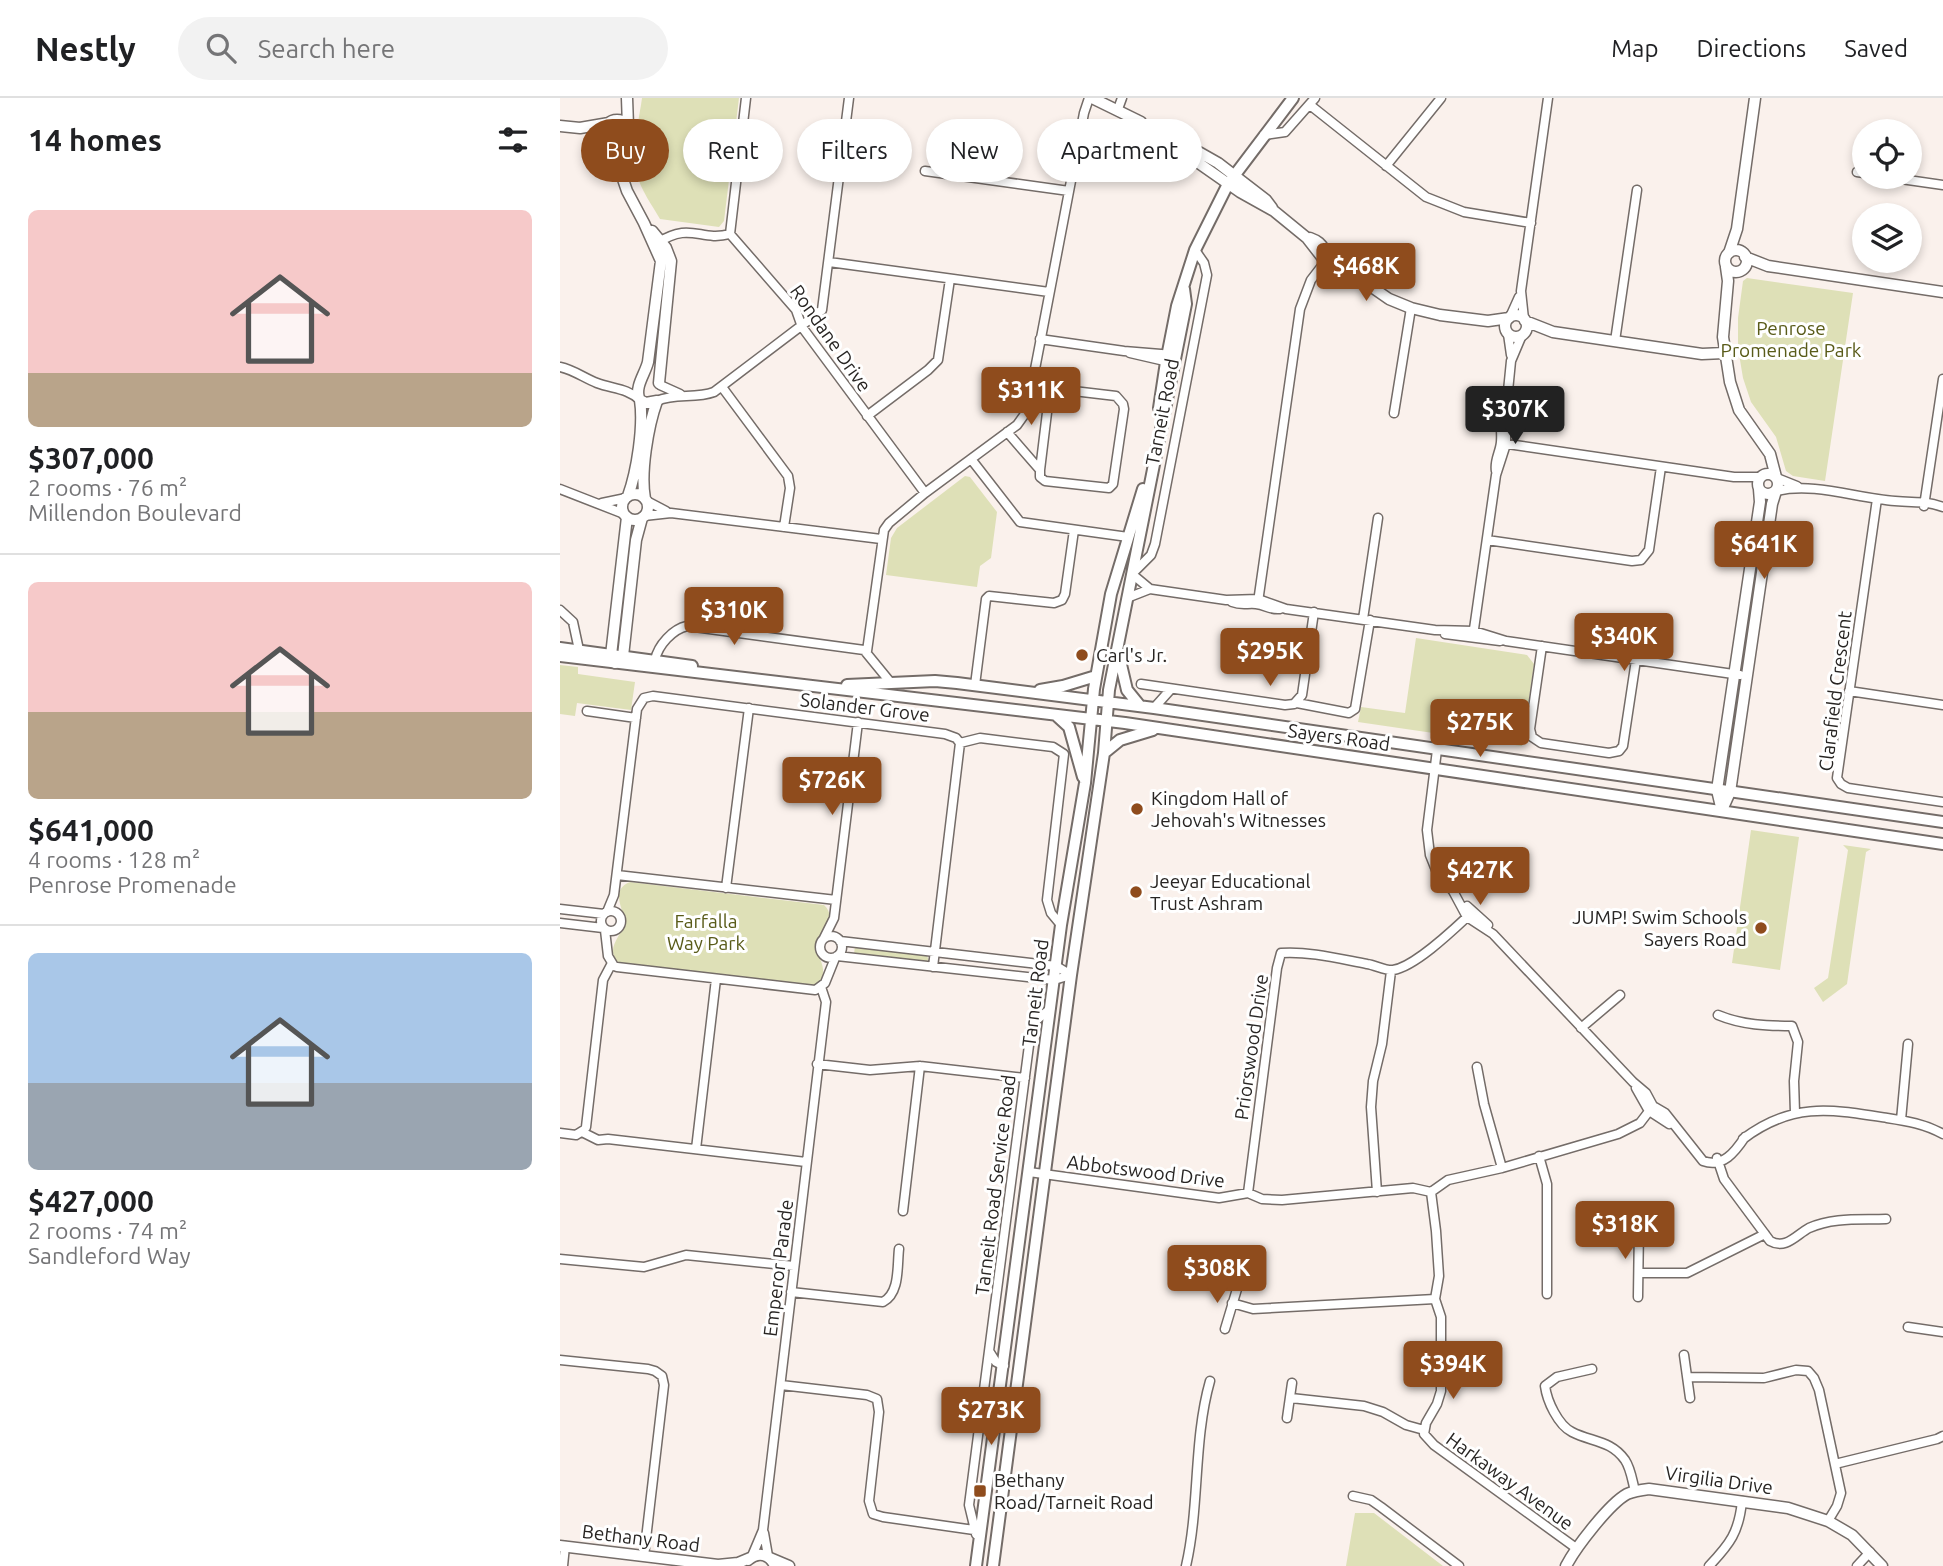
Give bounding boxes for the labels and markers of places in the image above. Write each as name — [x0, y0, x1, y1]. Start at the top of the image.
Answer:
pin: $468K — [1317, 244, 1415, 303]
pin: $311K — [982, 368, 1080, 427]
pin: $307K — [1466, 386, 1564, 446]
pin: $641K — [1715, 522, 1813, 581]
pin: $310K — [685, 588, 783, 647]
pin: $340K — [1575, 614, 1673, 673]
pin: $295K — [1221, 628, 1319, 688]
place label: Carl's Jr. — [1096, 644, 1167, 666]
marker: Carl's Jr. — [1074, 647, 1090, 663]
pin: $275K — [1431, 700, 1529, 759]
pin: $726K — [783, 758, 881, 817]
place label: Kingdom Hall of Jehovah's Witnesses — [1151, 787, 1326, 831]
marker: Kingdom Hall of Jehovah's Witnesses — [1129, 801, 1145, 817]
pin: $427K — [1431, 848, 1529, 907]
place label: Jeeyar Educational Trust Ashram — [1150, 870, 1311, 914]
marker: Jeeyar Educational Trust Ashram — [1128, 884, 1144, 900]
place label: JUMP! Swim Schools Sayers Road — [1572, 906, 1747, 950]
marker: JUMP! Swim Schools Sayers Road — [1753, 920, 1769, 936]
pin: $318K — [1576, 1202, 1674, 1261]
pin: $308K — [1168, 1246, 1266, 1305]
pin: $394K — [1404, 1342, 1502, 1401]
pin: $273K — [942, 1388, 1040, 1447]
place label: Bethany Road/Tarneit Road — [994, 1469, 1154, 1513]
marker: Bethany Road/Tarneit Road — [972, 1483, 988, 1499]

